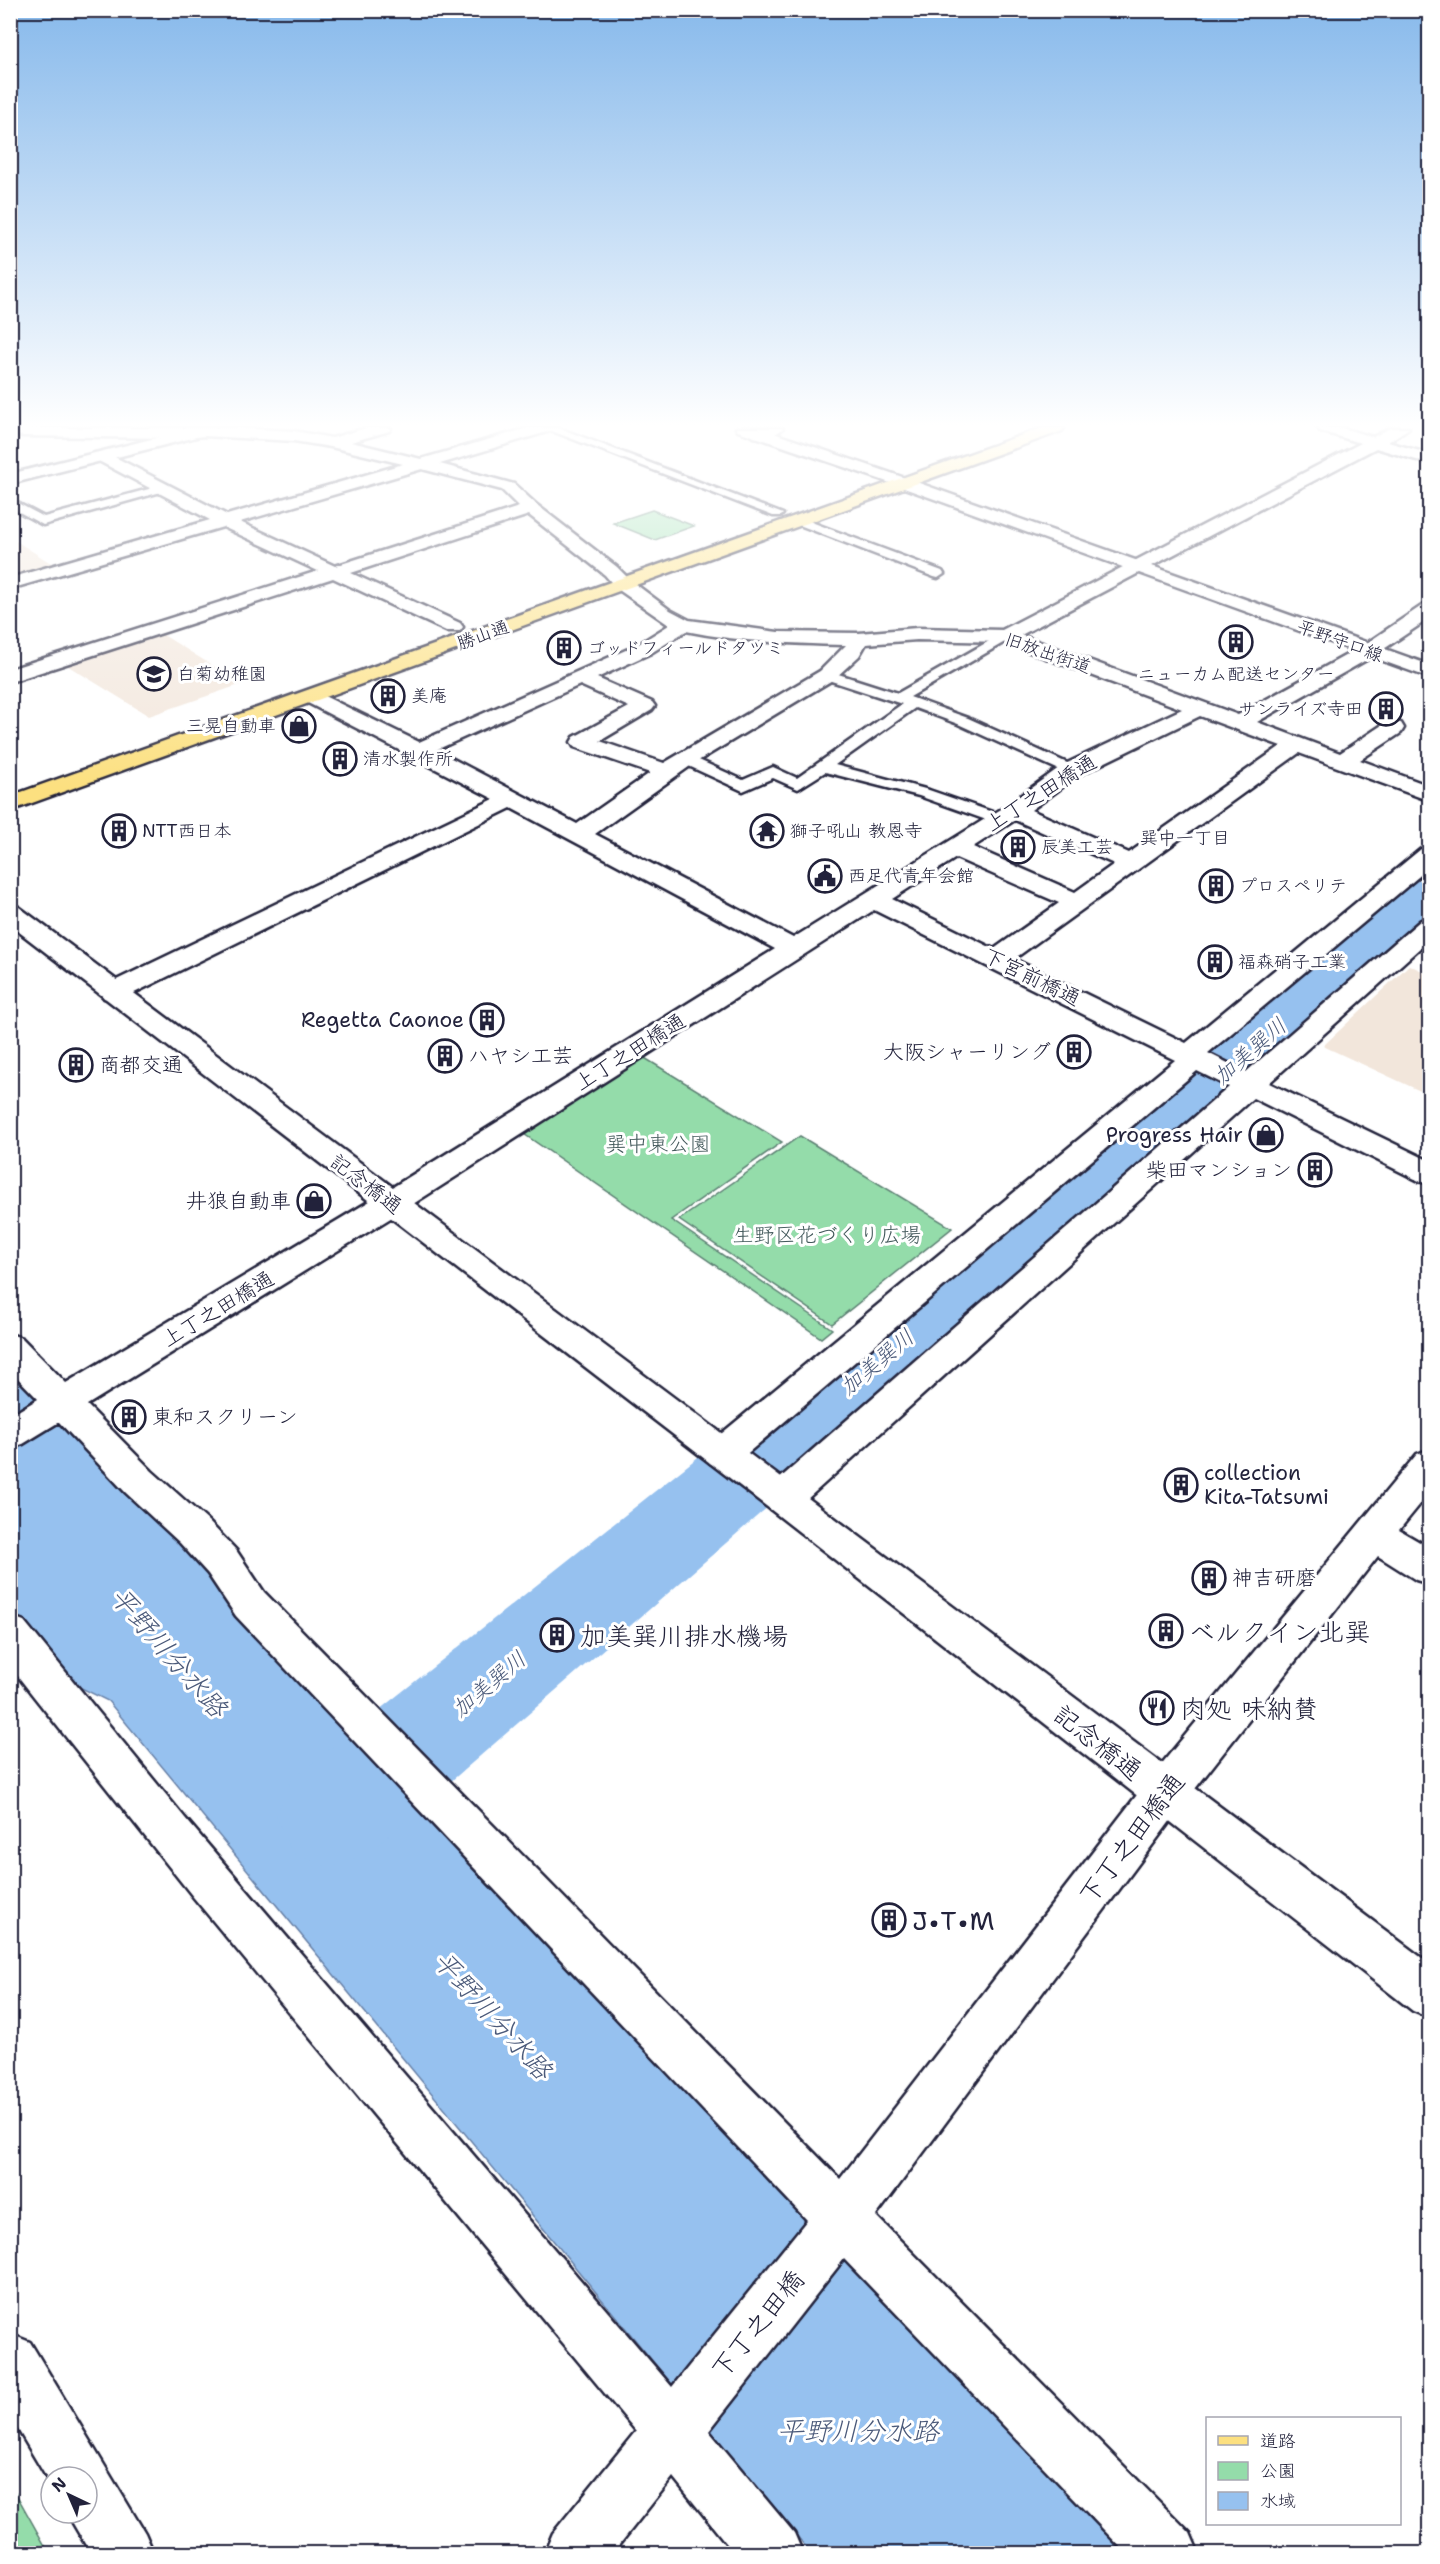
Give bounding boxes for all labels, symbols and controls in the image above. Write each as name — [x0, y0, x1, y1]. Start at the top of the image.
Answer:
street label: 勝山通 — [454, 614, 512, 656]
street label: 平野守口線 — [1294, 614, 1386, 668]
building icon: ニューカム配送センター — [1218, 624, 1254, 660]
street label: 旧放出街道 — [1002, 627, 1094, 679]
building icon: ゴッドフィールドタツミ — [546, 630, 582, 666]
place label: ゴッドフィールドタツミ — [587, 636, 784, 660]
school or university icon: 白菊幼稚園 — [136, 656, 172, 692]
place label: 白菊幼稚園 — [177, 662, 267, 686]
place label: ニューカム配送センター — [1138, 662, 1334, 686]
building icon: 美庵 — [370, 678, 406, 714]
place label: 美庵 — [411, 684, 447, 708]
building icon: サンライズ寺田 — [1368, 691, 1404, 727]
place label: サンライズ寺田 — [1238, 697, 1363, 721]
shop icon: 三晃自動車 — [281, 708, 317, 744]
place label: 三晃自動車 — [186, 714, 276, 738]
building icon: 清水製作所 — [322, 741, 358, 777]
place label: 清水製作所 — [363, 747, 453, 771]
street label: 上丁之田橋通 — [980, 748, 1102, 838]
building icon: NTT西日本 — [101, 813, 137, 849]
temple icon: 獅子吼山 教恩寺 — [749, 813, 785, 849]
place label: NTT西日本 — [142, 819, 232, 843]
place label: 獅子吼山 教恩寺 — [790, 819, 922, 843]
district label: 巽中一丁目 — [1140, 826, 1230, 850]
building icon: 辰美工芸 — [1000, 829, 1036, 865]
place label: 辰美工芸 — [1041, 835, 1113, 859]
public building icon: 西足代青年会館 — [807, 858, 843, 894]
place label: 西足代青年会館 — [848, 864, 974, 888]
building icon: プロスペリテ — [1198, 868, 1234, 904]
place label: プロスペリテ — [1239, 874, 1347, 898]
street label: 下宮前橋通 — [979, 941, 1085, 1013]
building icon: 福森硝子工業 — [1197, 944, 1233, 980]
place label: 福森硝子工業 — [1238, 950, 1346, 974]
building icon: Regetta Caonoe — [469, 1002, 505, 1038]
place label: Regetta Caonoe — [301, 1006, 464, 1034]
street label: 上丁之田橋通 — [569, 1007, 691, 1097]
water label: 加美巽川 — [1207, 1011, 1293, 1091]
building icon: 大阪シャーリング — [1056, 1034, 1092, 1070]
building icon: ハヤシ工芸 — [427, 1038, 463, 1074]
place label: 大阪シャーリング — [883, 1038, 1051, 1066]
place label: ハヤシ工芸 — [468, 1042, 573, 1070]
building icon: 商都交通 — [58, 1047, 94, 1083]
place label: 商都交通 — [99, 1051, 183, 1079]
shop icon: Progress Hair — [1248, 1117, 1284, 1153]
place label: Progress Hair — [1106, 1121, 1243, 1149]
park label: 巽中東公園 — [606, 1130, 711, 1158]
street label: 記念橋通 — [324, 1148, 408, 1220]
building icon: 柴田マンション — [1297, 1152, 1333, 1188]
place label: 柴田マンション — [1146, 1156, 1292, 1184]
shop icon: 井狼自動車 — [296, 1183, 332, 1219]
place label: 井狼自動車 — [186, 1187, 291, 1215]
park label: 生野区花づくり広場 — [733, 1221, 922, 1249]
street label: 上丁之田橋通 — [157, 1265, 279, 1353]
water label: 加美巽川 — [834, 1323, 920, 1401]
building icon: 東和スクリーン — [111, 1399, 147, 1435]
place label: 東和スクリーン — [152, 1403, 298, 1431]
place label: collection Kita-Tatsumi — [1204, 1459, 1329, 1511]
building icon: collection Kita-Tatsumi — [1163, 1467, 1199, 1503]
building icon: 神吉研磨 — [1191, 1560, 1227, 1596]
place label: 神吉研磨 — [1232, 1564, 1316, 1592]
water label: 平野川分水路 — [102, 1579, 237, 1727]
building icon: ベルクイン北巽 — [1148, 1613, 1184, 1649]
place label: ベルクイン北巽 — [1189, 1614, 1370, 1649]
building icon: 加美巽川排水機場 — [539, 1617, 575, 1653]
place label: 加美巽川排水機場 — [580, 1618, 788, 1653]
water label: 加美巽川 — [446, 1645, 532, 1723]
restaurant icon: 肉処 味納賛 — [1139, 1690, 1175, 1726]
place label: 肉処 味納賛 — [1180, 1691, 1319, 1726]
street label: 記念橋通 — [1046, 1696, 1150, 1788]
street label: 下丁之田橋通 — [1070, 1765, 1192, 1911]
building icon: J•T•M — [871, 1902, 907, 1938]
place label: J•T•M — [912, 1903, 995, 1938]
water label: 平野川分水路 — [425, 1942, 562, 2089]
street label: 下丁之田橋 — [702, 2262, 812, 2386]
water label: 平野川分水路 — [777, 2412, 941, 2449]
legend — [1206, 2417, 1401, 2525]
text: 道路 — [1260, 2429, 1296, 2453]
text: 公園 — [1260, 2459, 1296, 2483]
north arrow — [39, 2465, 99, 2525]
text: N — [47, 2473, 71, 2497]
text: 水域 — [1260, 2489, 1296, 2513]

